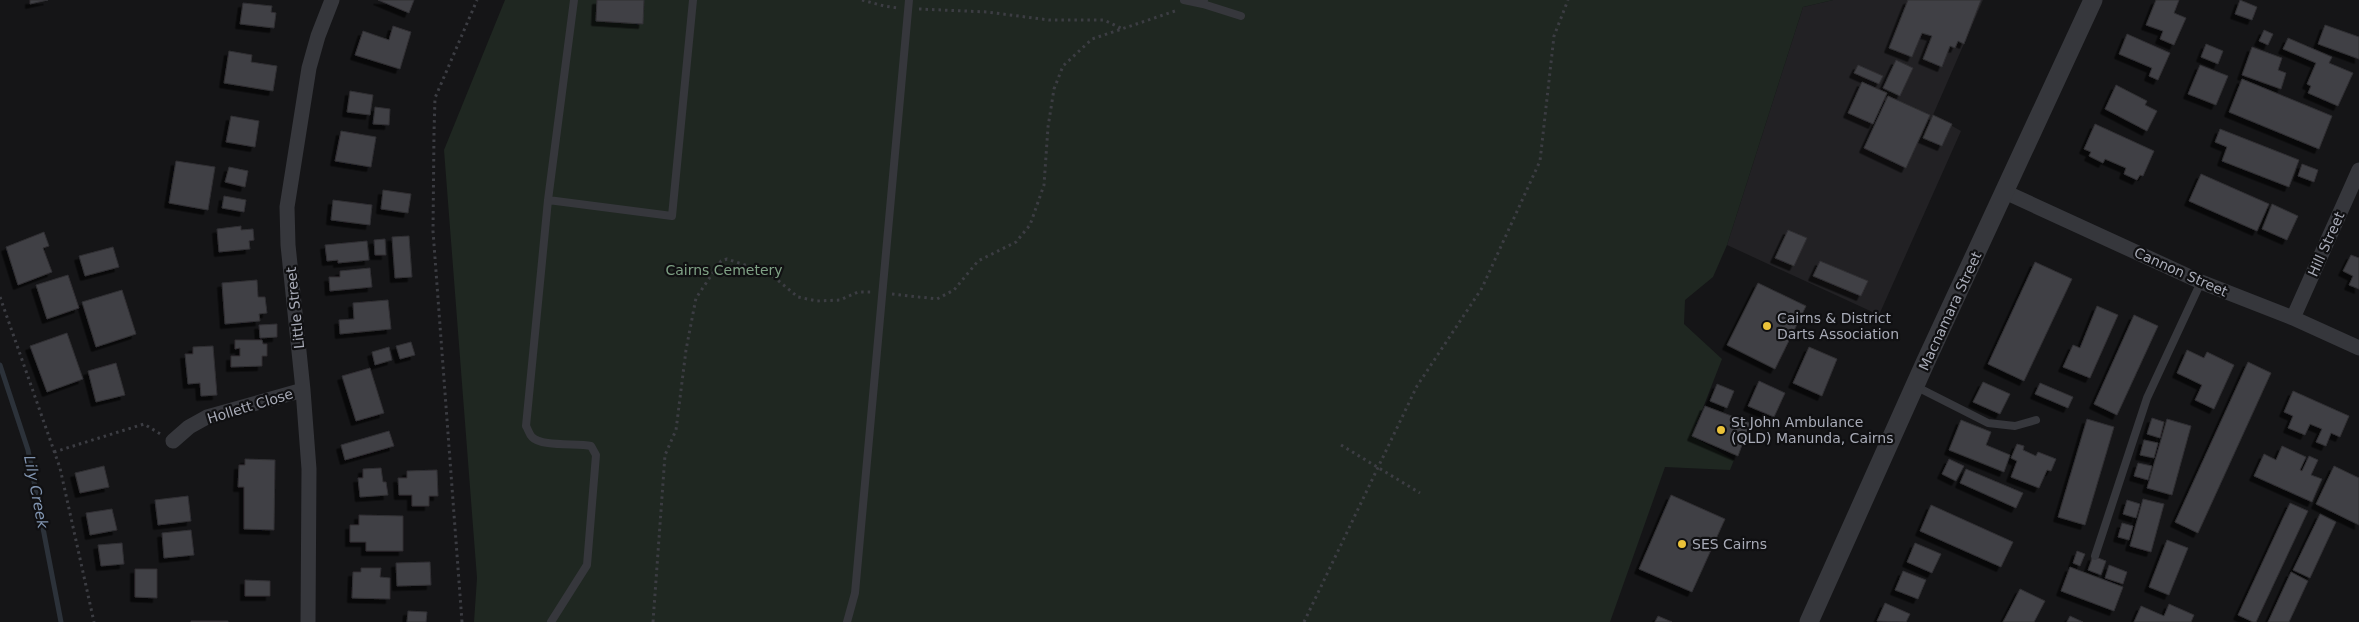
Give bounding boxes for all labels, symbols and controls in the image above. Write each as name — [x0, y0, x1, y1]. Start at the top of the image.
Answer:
street label: Hill Street — [2305, 209, 2348, 279]
street label: Cannon Street — [2132, 244, 2231, 300]
street label: Macnamara Street — [1915, 249, 1985, 373]
park label: Cairns Cemetery — [665, 262, 783, 278]
street label: Little Street — [283, 266, 307, 350]
place label: Cairns & District Darts Association — [1777, 310, 1899, 342]
marker: Cairns & District Darts Association — [1761, 320, 1773, 332]
street label: Hollett Close — [205, 385, 295, 427]
place label: St John Ambulance (QLD) Manunda, Cairns — [1731, 414, 1894, 446]
marker: St John Ambulance (QLD) Manunda, Cairns — [1715, 424, 1727, 436]
water label: Lily Creek — [20, 454, 52, 531]
place label: SES Cairns — [1692, 536, 1767, 552]
marker: SES Cairns — [1676, 538, 1688, 550]

